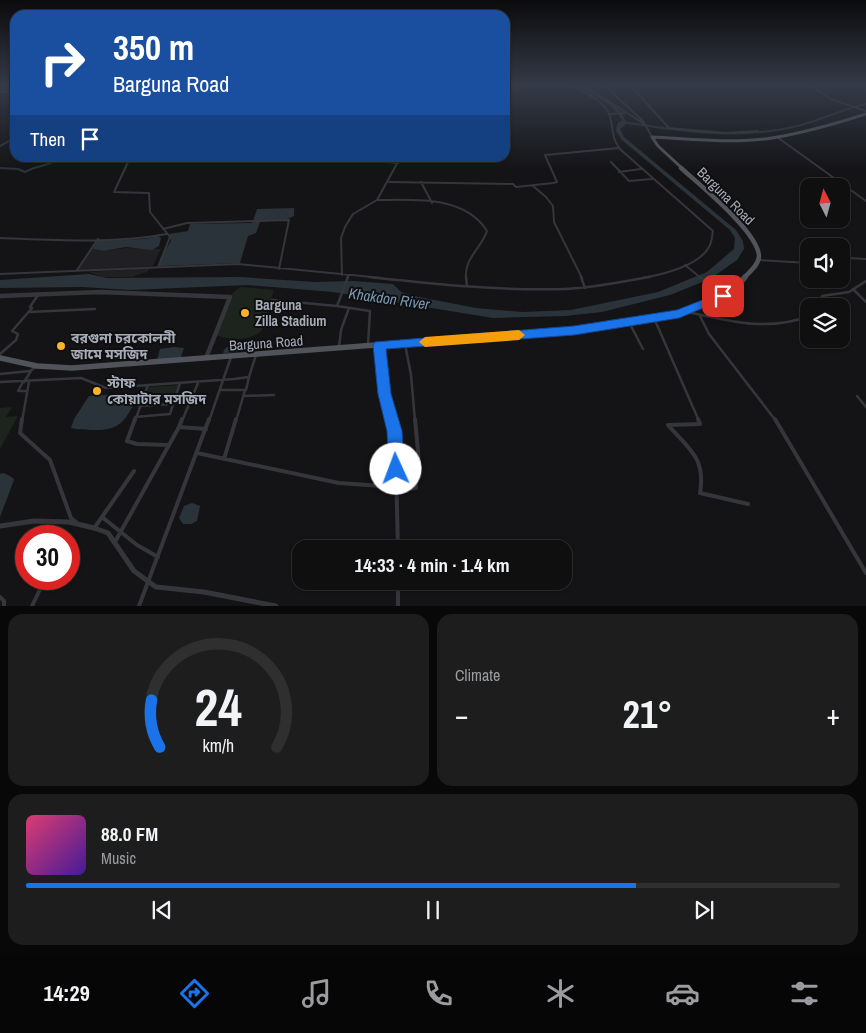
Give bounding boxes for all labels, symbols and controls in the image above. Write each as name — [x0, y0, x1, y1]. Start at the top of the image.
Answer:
text: 350 m — [113, 24, 194, 71]
icon: right — [30, 30, 95, 95]
text: Barguna Road — [113, 69, 229, 99]
icon: arrive — [76, 125, 104, 153]
text: Then — [30, 126, 66, 152]
street label: Barguna Road — [693, 163, 759, 229]
north arrow — [800, 178, 850, 228]
map controls — [800, 178, 850, 348]
button: sound — [800, 238, 850, 288]
pin — [702, 275, 744, 317]
water label: Khakdon River — [347, 282, 432, 315]
icon: arrive — [709, 282, 737, 310]
place label: Barguna Zilla Stadium — [255, 296, 326, 330]
button: layers — [800, 298, 850, 348]
marker: Barguna Zilla Stadium — [239, 307, 251, 319]
place label: বরগুনা চরকোলনী জামে মসজিদ — [70, 329, 177, 363]
street label: Barguna Road — [228, 331, 304, 355]
marker: বরগুনা চরকোলনী জামে মসজিদ — [55, 340, 67, 352]
place label: স্টাফ কোয়াটার মসজিদ — [106, 374, 207, 408]
marker: স্টাফ কোয়াটার মসজিদ — [91, 385, 103, 397]
position arrow — [369, 442, 421, 494]
speed limit sign: 30 — [15, 525, 80, 590]
text: 14:33 · 4 min · 1.4 km — [354, 552, 510, 578]
text: Climate — [455, 664, 500, 686]
text: 24 — [195, 672, 242, 742]
text: 21° — [623, 689, 672, 740]
text: − — [455, 696, 468, 734]
text: + — [827, 696, 840, 734]
text: km/h — [203, 734, 234, 758]
text: 88.0 FM — [101, 821, 158, 847]
text: Music — [101, 847, 136, 869]
icon: previous — [148, 896, 176, 924]
icon: pause — [419, 896, 447, 924]
icon: next — [690, 896, 718, 924]
icon: directions — [177, 976, 212, 1011]
icon: music — [299, 976, 334, 1011]
icon: phone — [421, 976, 456, 1011]
icon: climate — [543, 976, 578, 1011]
icon: car — [665, 976, 700, 1011]
icon: filters — [787, 976, 822, 1011]
text: 14:29 — [44, 978, 90, 1008]

